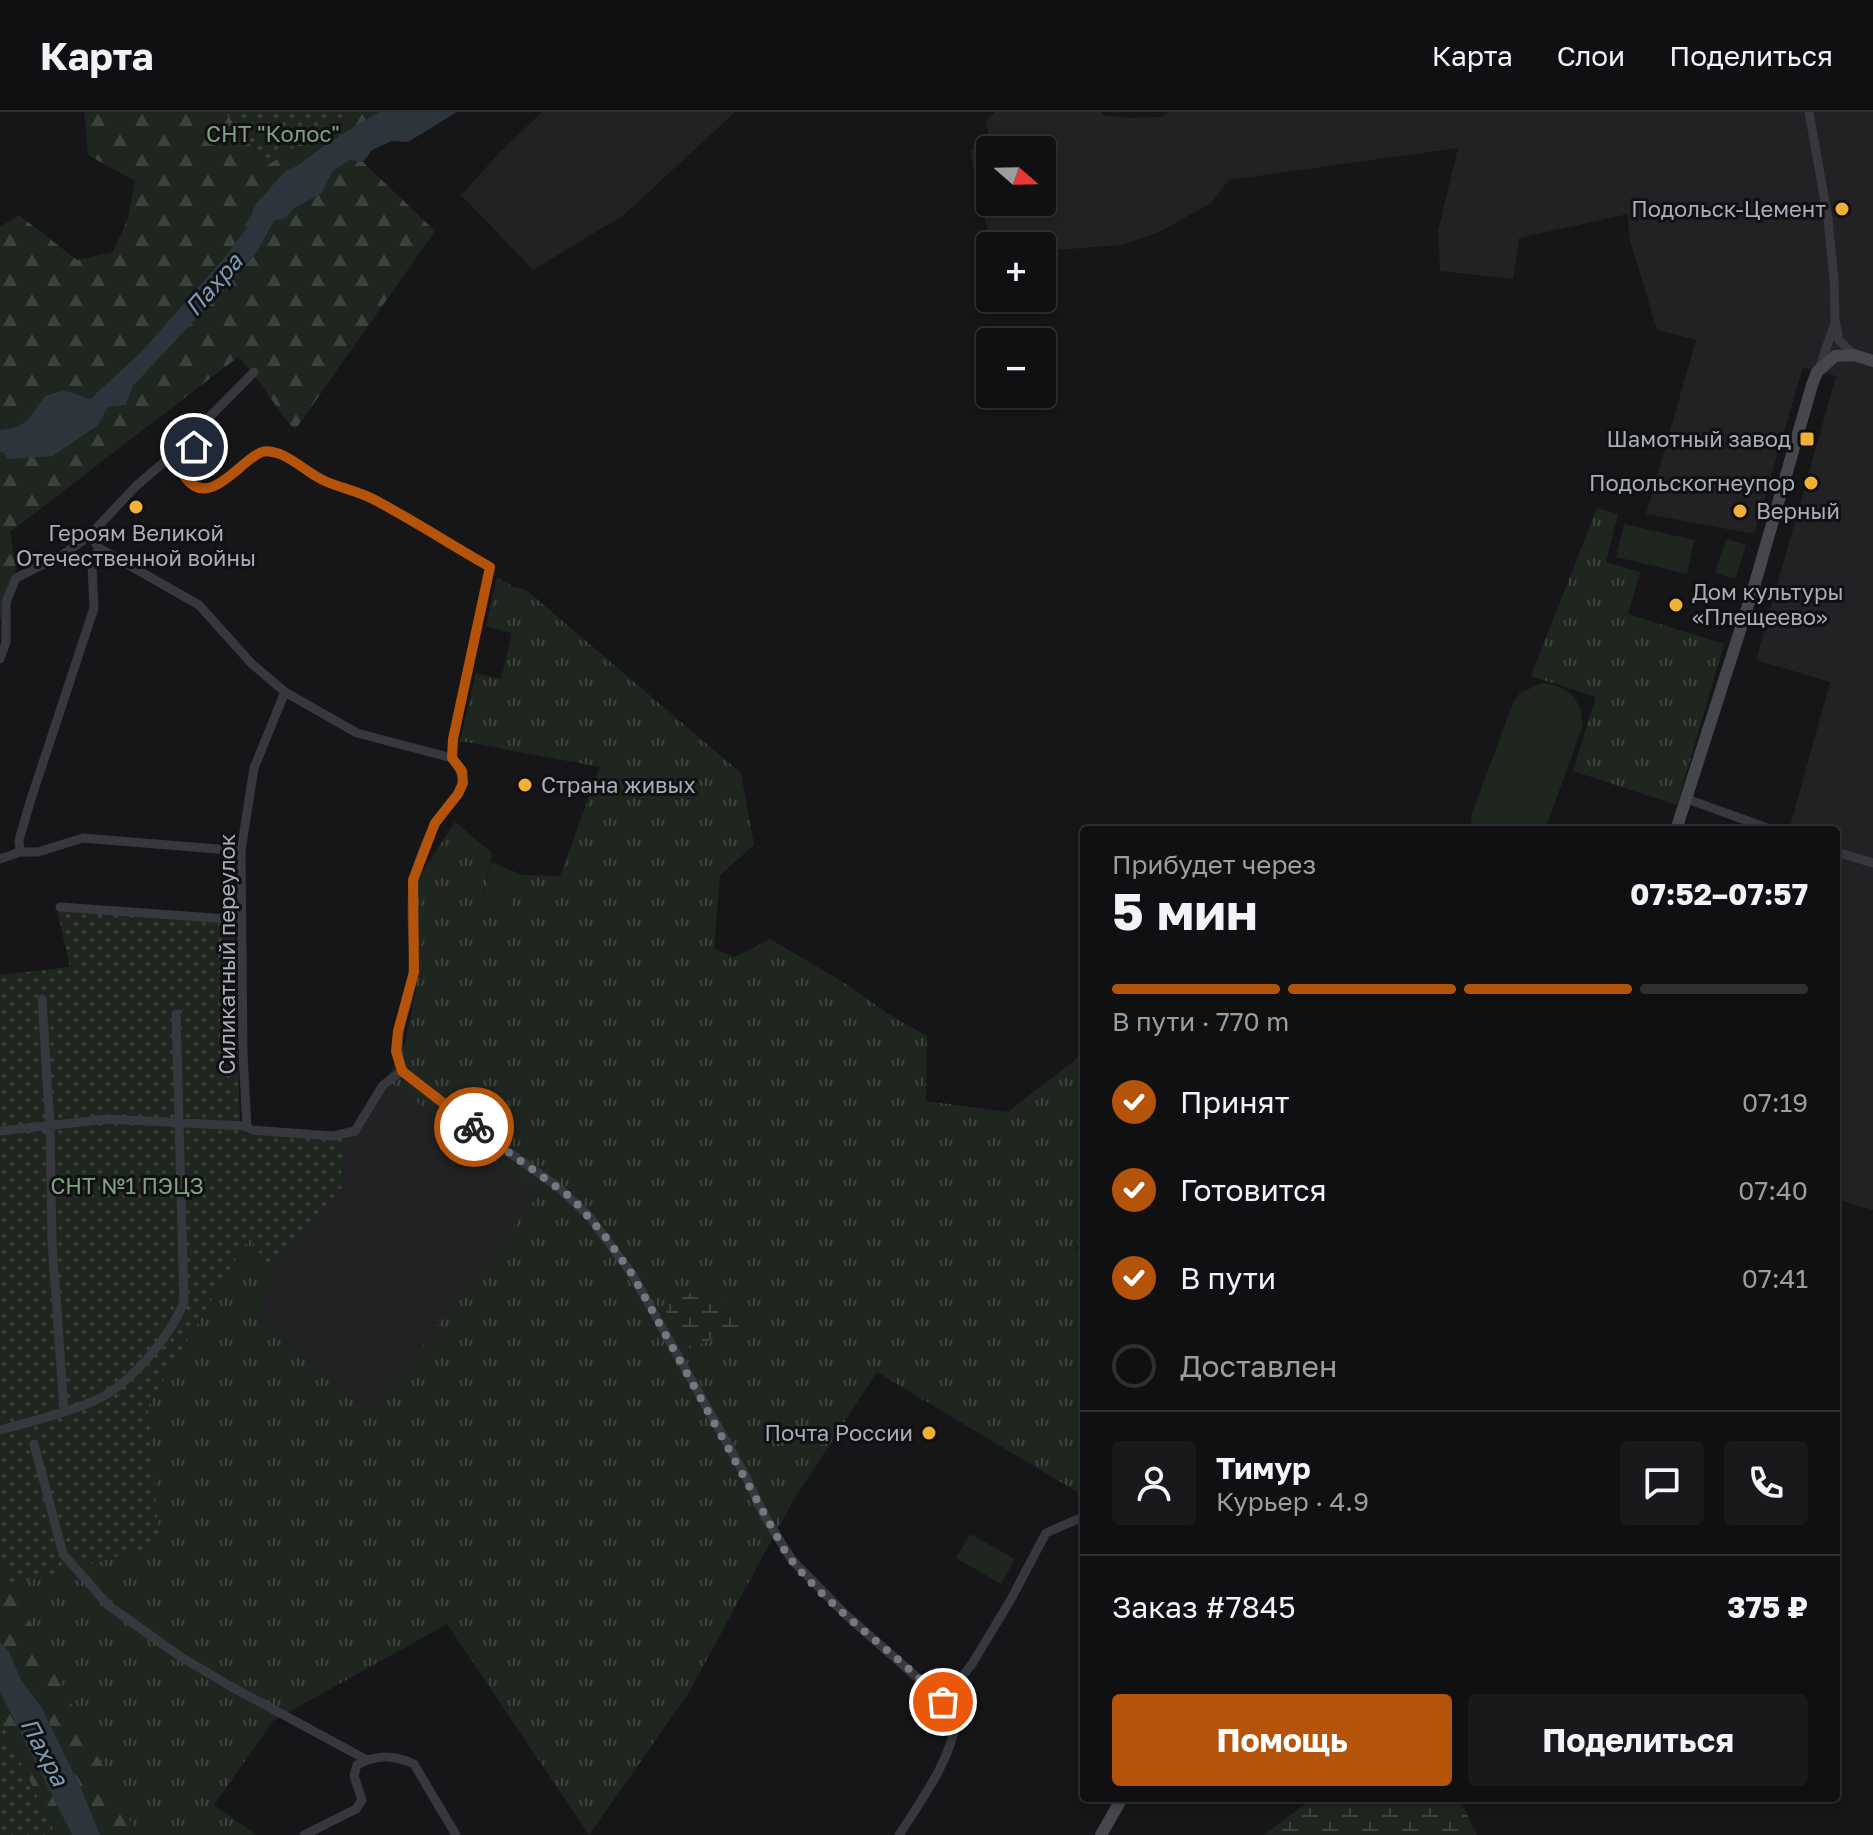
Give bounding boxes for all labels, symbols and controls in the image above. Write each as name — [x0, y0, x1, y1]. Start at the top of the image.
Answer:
text: Карта — [40, 33, 153, 78]
text: Карта — [1432, 39, 1513, 72]
text: Слои — [1557, 39, 1625, 72]
text: Поделиться — [1669, 39, 1833, 72]
park label: СНТ "Колос" — [206, 120, 340, 147]
north arrow — [976, 136, 1056, 216]
map controls — [976, 136, 1056, 408]
place label: Подольск-Цемент — [1631, 195, 1826, 222]
marker: Подольск-Цемент — [1833, 200, 1851, 218]
button: + — [976, 232, 1056, 312]
water label: Пахра — [178, 246, 249, 321]
button: − — [976, 328, 1056, 408]
pin — [160, 413, 228, 481]
icon: home — [172, 425, 216, 469]
place label: Шамотный завод — [1607, 425, 1791, 452]
marker: Шамотный завод — [1798, 430, 1816, 448]
place label: Подольскогнеупор — [1589, 469, 1795, 496]
marker: Подольскогнеупор — [1802, 474, 1820, 492]
place label: Верный — [1756, 497, 1840, 524]
marker: Героям Великой Отечественной войны — [127, 498, 145, 516]
marker: Верный — [1731, 502, 1749, 520]
place label: Героям Великой Отечественной войны — [16, 519, 256, 571]
place label: Дом культуры «Плещеево» — [1692, 578, 1844, 630]
marker: Дом культуры «Плещеево» — [1667, 596, 1685, 614]
place label: Страна живых — [541, 771, 696, 798]
marker: Страна живых — [516, 776, 534, 794]
street label: Силикатный переулок — [213, 833, 240, 1074]
text: Прибудет через — [1112, 849, 1316, 880]
text: 07:52–07:57 — [1630, 876, 1808, 912]
text: 5 мин — [1112, 879, 1258, 941]
text: В пути · 770 m — [1112, 1006, 1289, 1037]
icon: check — [1112, 1080, 1156, 1124]
text: Принят — [1180, 1084, 1289, 1120]
courier — [434, 1087, 514, 1167]
text: 07:19 — [1742, 1087, 1808, 1118]
icon: bike — [452, 1105, 496, 1149]
icon: check — [1112, 1168, 1156, 1212]
park label: СНТ №1 ПЭЦЗ — [50, 1172, 204, 1199]
text: Готовится — [1180, 1172, 1327, 1208]
text: 07:40 — [1738, 1175, 1808, 1206]
icon: check — [1112, 1256, 1156, 1300]
text: В пути — [1180, 1260, 1276, 1296]
text: 07:41 — [1742, 1263, 1808, 1294]
text: Доставлен — [1180, 1348, 1337, 1384]
place label: Почта России — [765, 1419, 913, 1446]
marker: Почта России — [920, 1424, 938, 1442]
button: person — [1112, 1441, 1196, 1525]
button: chat — [1620, 1441, 1704, 1525]
button: phone — [1724, 1441, 1808, 1525]
text: Тимур — [1216, 1450, 1311, 1486]
text: Курьер · 4.9 — [1216, 1486, 1369, 1517]
text: Заказ #7845 — [1112, 1589, 1296, 1625]
text: 375 ₽ — [1727, 1589, 1808, 1625]
pin — [909, 1668, 977, 1736]
icon: bag — [921, 1680, 965, 1724]
button: Помощь — [1112, 1694, 1452, 1786]
button: Поделиться — [1468, 1694, 1808, 1786]
water label: Пахра — [15, 1712, 76, 1792]

